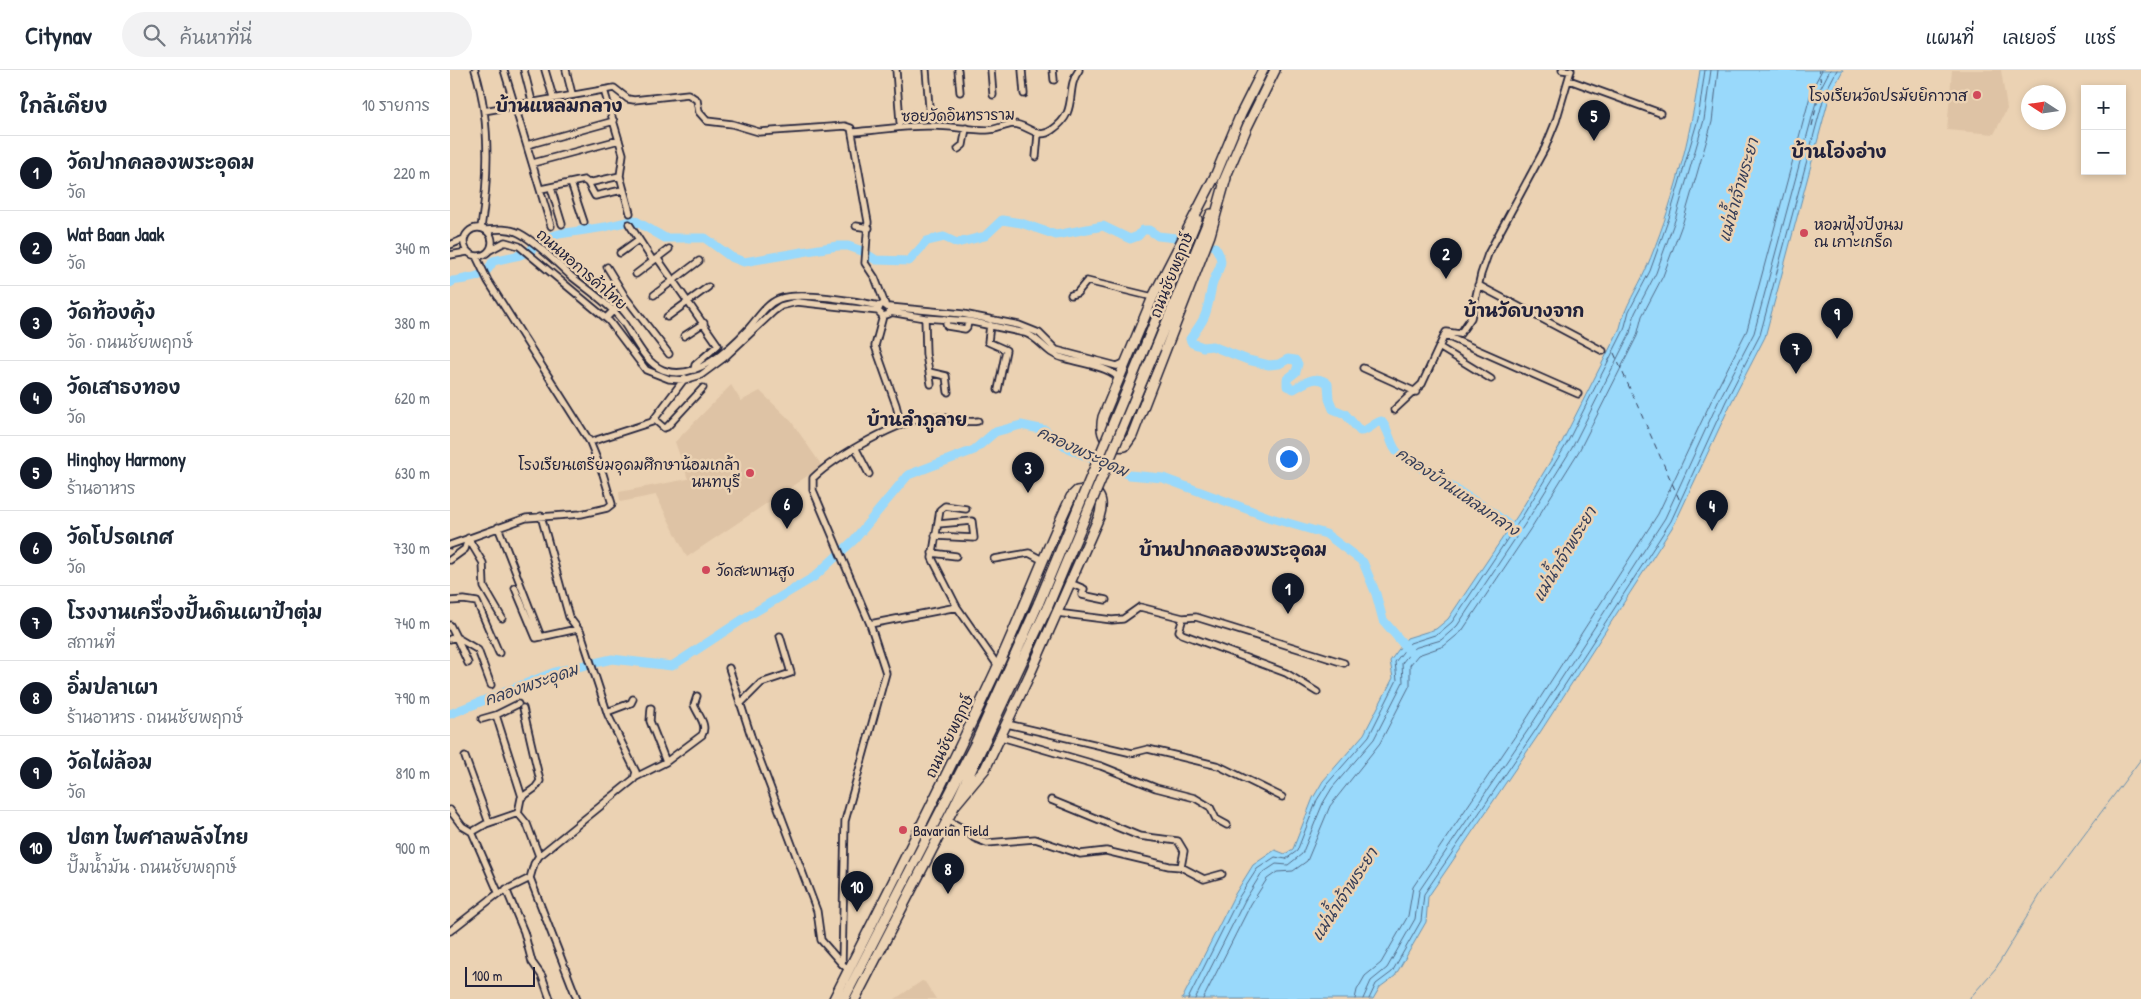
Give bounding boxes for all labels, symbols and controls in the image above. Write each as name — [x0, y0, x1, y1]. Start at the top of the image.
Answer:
search box — [122, 12, 472, 57]
text: Citynav — [25, 19, 92, 51]
icon: search — [140, 21, 168, 49]
text: ค้นหาที่นี่ — [180, 24, 252, 50]
text: แผนที่ — [1926, 25, 1974, 50]
text: เลเยอร์ — [2002, 25, 2056, 50]
text: แชร์ — [2084, 25, 2116, 50]
place label: โรงเรียนวัดปรมัยยิกาวาส — [1809, 85, 1968, 106]
north arrow — [2021, 85, 2066, 130]
map controls — [2081, 85, 2126, 175]
button: + — [2081, 85, 2126, 130]
marker: โรงเรียนวัดปรมัยยิกาวาส — [1971, 89, 1983, 101]
text: ใกล้เคียง — [20, 91, 107, 120]
district label: บ้านแหลมกลาง — [496, 93, 622, 118]
text: 10 รายการ — [362, 94, 430, 116]
pin: 5 — [1578, 100, 1610, 141]
street label: ซอยวัดอินทราราม — [901, 104, 1015, 126]
button: − — [2081, 130, 2126, 175]
water label: แม่น้ำเจ้าพระยา — [1710, 134, 1764, 244]
district label: บ้านโอ่งอ่าง — [1791, 139, 1887, 164]
text: วัดปากคลองพระอุดม — [67, 149, 254, 175]
text: 1 — [33, 162, 39, 184]
text: 220 m — [393, 162, 430, 184]
text: วัด — [67, 181, 86, 203]
place label: หอมฟุ้งปังนม ณ เกาะเกร็ด — [1814, 214, 1904, 252]
text: Wat Baan Jaak — [67, 221, 164, 247]
street label: ถนนหอการค้าไทย — [532, 224, 632, 314]
marker: หอมฟุ้งปังนม ณ เกาะเกร็ด — [1798, 227, 1810, 239]
street label: ถนนชัยพฤกษ์ — [1144, 228, 1198, 321]
text: 2 — [32, 237, 40, 259]
text: 340 m — [395, 237, 430, 259]
pin: 2 — [1430, 238, 1462, 279]
text: วัด — [67, 252, 86, 274]
district label: บ้านวัดบางจาก — [1464, 298, 1584, 323]
pin: 9 — [1821, 298, 1853, 339]
text: วัดท้องคุ้ง — [67, 299, 155, 325]
text: 3 — [32, 312, 40, 334]
text: 380 m — [394, 312, 430, 334]
text: วัด · ถนนชัยพฤกษ์ — [67, 331, 193, 353]
pin: 7 — [1780, 333, 1812, 374]
text: วัดเสาธงทอง — [67, 374, 181, 400]
text: 4 — [33, 387, 39, 409]
text: 620 m — [394, 387, 430, 409]
text: วัด — [67, 406, 86, 428]
district label: บ้านลำภูลาย — [867, 407, 967, 433]
water label: คลองพระอุดม — [1033, 420, 1133, 484]
water label: คลองบ้านแหลมกลาง — [1392, 442, 1525, 541]
text: Hinghoy Harmony — [67, 446, 186, 472]
your location — [1276, 446, 1302, 472]
pin: 3 — [1012, 452, 1044, 493]
place label: โรงเรียนเตรียมอุดมศึกษาน้อมเกล้า นนทบุรี — [518, 454, 741, 493]
text: 5 — [33, 462, 39, 484]
text: 630 m — [395, 462, 430, 484]
marker: โรงเรียนเตรียมอุดมศึกษาน้อมเกล้า นนทบุรี — [744, 467, 756, 479]
text: ร้านอาหาร — [67, 477, 136, 499]
pin: 6 — [771, 488, 803, 529]
pin: 4 — [1696, 490, 1728, 531]
water label: แม่น้ำเจ้าพระยา — [1525, 500, 1601, 605]
text: วัดโปรดเกศ — [67, 524, 173, 550]
text: 6 — [33, 537, 39, 559]
text: 730 m — [393, 537, 430, 559]
district label: บ้านปากคลองพระอุดม — [1139, 537, 1327, 563]
text: วัด — [67, 556, 86, 578]
place label: วัดสะพานสูง — [716, 560, 795, 582]
marker: วัดสะพานสูง — [700, 564, 712, 576]
pin: 1 — [1272, 573, 1304, 614]
text: โรงงานเครื่องปั้นดินเผาป้าตุ่ม — [67, 599, 322, 625]
text: 7 — [32, 612, 40, 634]
text: 740 m — [394, 612, 430, 634]
text: สถานที่ — [67, 631, 115, 653]
water label: คลองพระอุดม — [481, 657, 583, 712]
text: อิ่มปลาเผา — [67, 674, 158, 700]
text: 8 — [33, 687, 39, 709]
text: 790 m — [394, 687, 430, 709]
street label: ถนนชัยพฤกษ์ — [920, 690, 979, 781]
text: ร้านอาหาร · ถนนชัยพฤกษ์ — [67, 706, 243, 728]
text: วัดไผ่ล้อม — [67, 749, 152, 775]
text: 9 — [33, 762, 39, 784]
text: 810 m — [396, 762, 430, 784]
text: วัด — [67, 781, 86, 803]
place label: Bavarian Field — [913, 820, 989, 841]
text: ปตท ไพศาลพลังไทย — [67, 824, 249, 850]
marker: Bavarian Field — [897, 824, 909, 836]
text: 10 — [30, 837, 42, 859]
text: 900 m — [395, 837, 430, 859]
water label: แม่น้ำเจ้าพระยา — [1303, 841, 1383, 945]
pin: 8 — [932, 853, 964, 894]
text: ปั๊มน้ำมัน · ถนนชัยพฤกษ์ — [67, 856, 236, 878]
pin: 10 — [841, 871, 873, 912]
scale bar — [465, 964, 535, 987]
text: 100 m — [472, 966, 502, 985]

